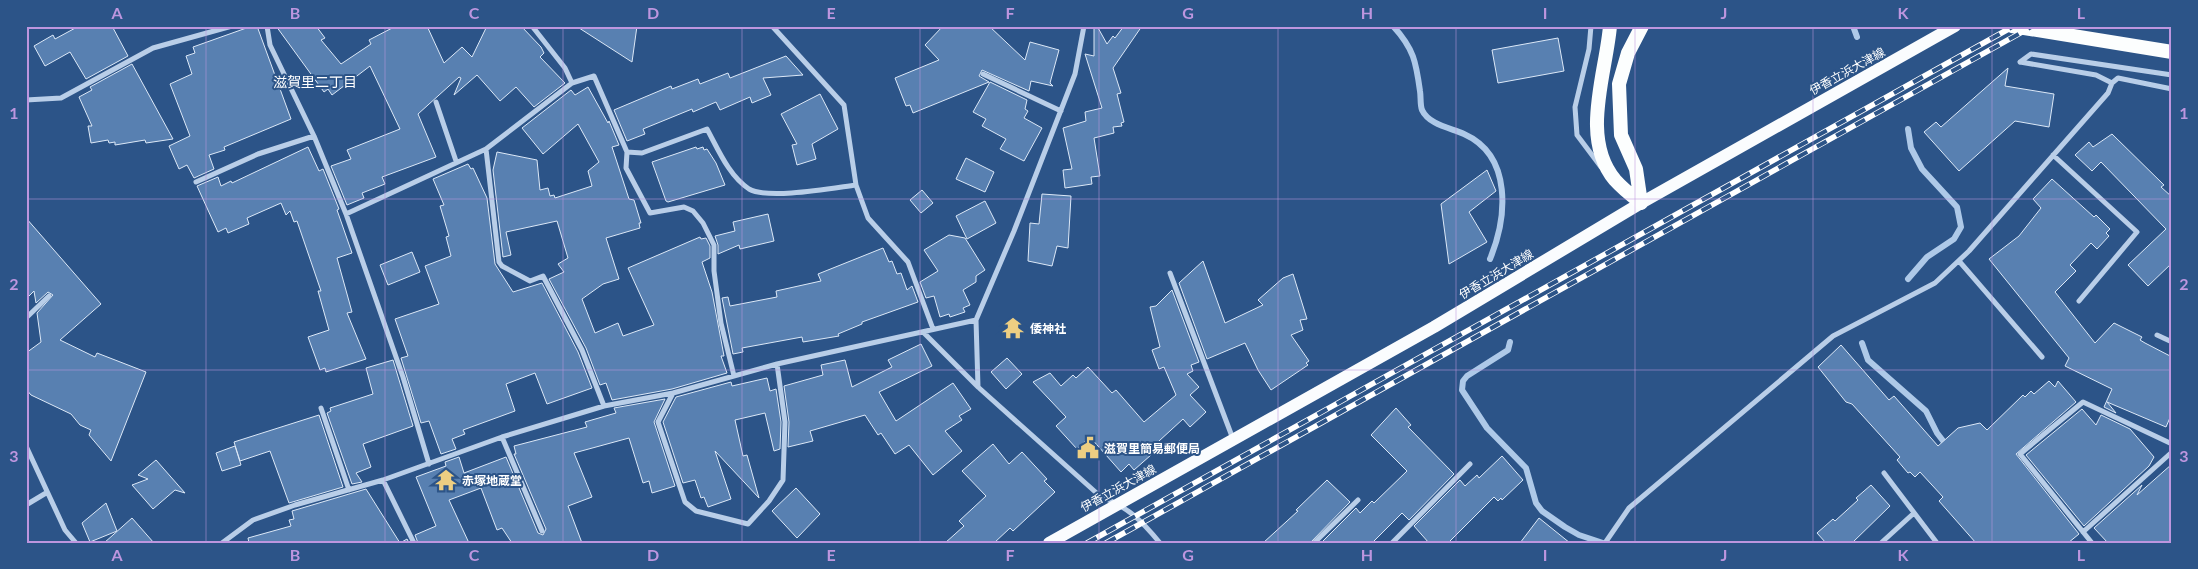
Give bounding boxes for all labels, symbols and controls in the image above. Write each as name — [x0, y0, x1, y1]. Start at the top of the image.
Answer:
text: A — [110, 3, 123, 22]
text: B — [290, 3, 300, 22]
text: C — [469, 3, 480, 22]
text: D — [647, 3, 659, 22]
text: E — [826, 3, 836, 22]
text: F — [1005, 3, 1015, 22]
text: G — [1182, 3, 1194, 22]
text: H — [1361, 3, 1373, 22]
text: I — [1543, 3, 1547, 22]
text: J — [1721, 3, 1727, 22]
text: K — [1898, 3, 1910, 22]
text: L — [2077, 3, 2086, 22]
street label: 伊香立浜大津線 — [1807, 44, 1887, 98]
district label: 滋賀里二丁目 — [273, 73, 357, 90]
text: 1 — [9, 103, 19, 122]
text: 1 — [2179, 103, 2189, 122]
street label: 伊香立浜大津線 — [1456, 246, 1536, 302]
text: 2 — [9, 274, 19, 293]
text: 2 — [2179, 274, 2189, 293]
temple icon: 倭神社 — [1000, 315, 1026, 341]
place label: 倭神社 — [1030, 321, 1066, 336]
public building icon: 滋賀里簡易郵便局 — [1075, 435, 1101, 461]
place label: 滋賀里簡易郵便局 — [1104, 441, 1200, 456]
text: 3 — [9, 446, 19, 465]
text: 3 — [2179, 446, 2189, 465]
street label: 伊香立浜大津線 — [1078, 461, 1158, 515]
temple icon: 赤塚地蔵堂 — [433, 467, 459, 493]
place label: 赤塚地蔵堂 — [462, 473, 522, 488]
text: A — [110, 545, 123, 564]
text: B — [290, 545, 300, 564]
text: C — [469, 545, 480, 564]
text: D — [647, 545, 659, 564]
text: E — [826, 545, 836, 564]
text: F — [1005, 545, 1015, 564]
text: G — [1182, 545, 1194, 564]
text: H — [1361, 545, 1373, 564]
text: I — [1543, 545, 1547, 564]
text: J — [1721, 545, 1727, 564]
text: K — [1898, 545, 1910, 564]
text: L — [2077, 545, 2086, 564]

